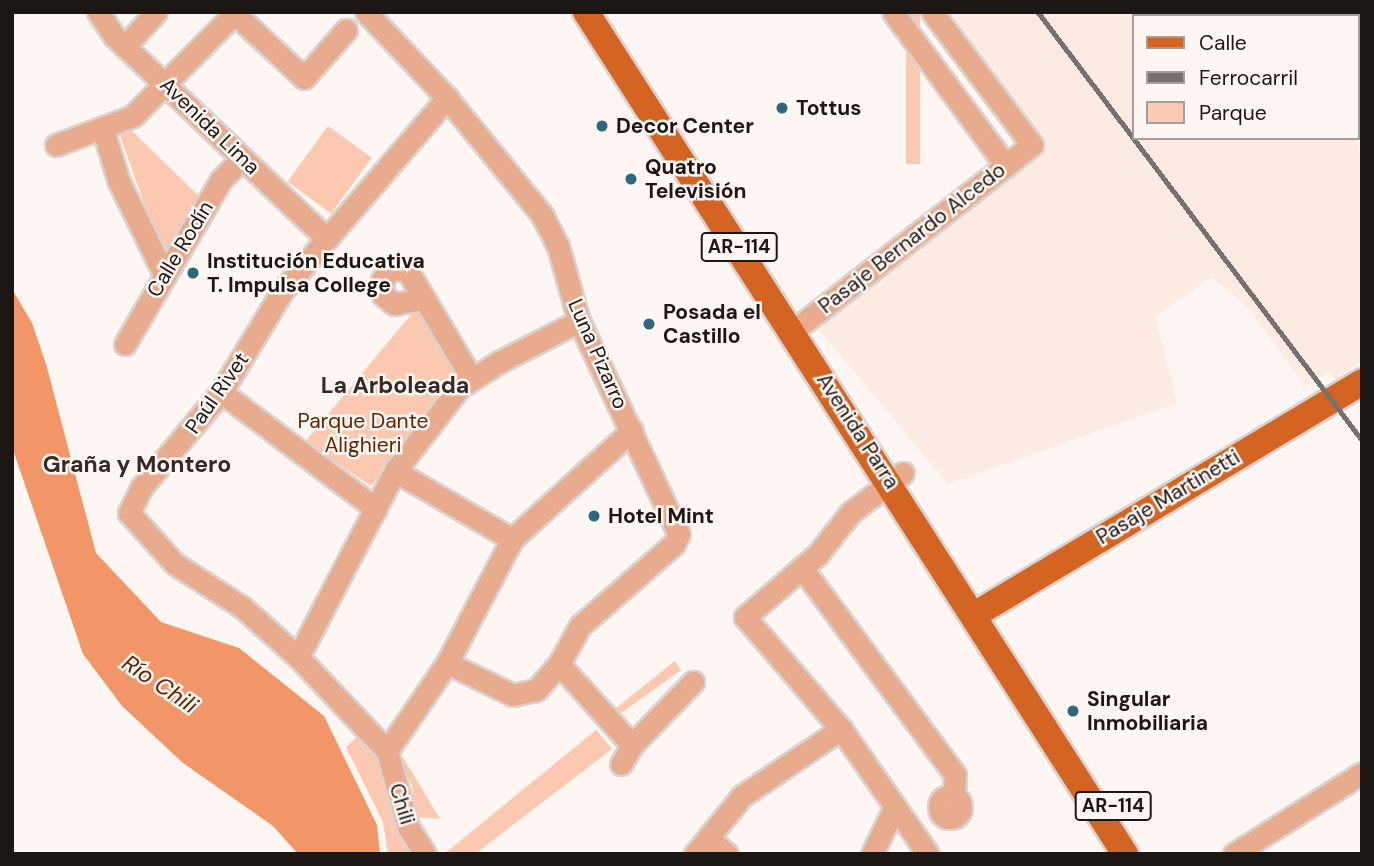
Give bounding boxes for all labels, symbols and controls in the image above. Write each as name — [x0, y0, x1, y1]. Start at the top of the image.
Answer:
legend — [1132, 14, 1360, 140]
text: Calle — [1199, 29, 1247, 57]
text: Ferrocarril — [1199, 64, 1298, 92]
street label: Avenida Lima — [155, 72, 265, 180]
place label: Tottus — [796, 95, 861, 121]
text: Parque — [1199, 99, 1267, 127]
marker: Tottus — [774, 100, 790, 116]
place label: Decor Center — [616, 113, 754, 139]
marker: Decor Center — [594, 118, 610, 134]
place label: Quatro Televisión — [645, 154, 746, 204]
street label: Pasaje Bernardo Alcedo — [814, 157, 1010, 319]
marker: Quatro Televisión — [623, 171, 639, 187]
street label: Calle Rodín — [142, 196, 218, 302]
road number: AR-114 — [700, 232, 778, 262]
place label: Institución Educativa T. Impulsa College — [207, 248, 425, 298]
marker: Institución Educativa T. Impulsa College — [185, 265, 201, 281]
street label: Luna Pizarro — [562, 295, 634, 413]
place label: Posada el Castillo — [663, 299, 761, 349]
marker: Posada el Castillo — [641, 316, 657, 332]
street label: Paúl Rivet — [180, 348, 254, 438]
street label: Avenida Parra — [811, 368, 905, 494]
district label: La Arboleada — [321, 371, 469, 399]
park label: Parque Dante Alighieri — [298, 408, 428, 458]
street label: Pasaje Martinetti — [1092, 444, 1244, 550]
district label: Graña y Montero — [43, 450, 231, 478]
place label: Hotel Mint — [608, 503, 714, 529]
marker: Hotel Mint — [586, 508, 602, 524]
water label: Río Chili — [117, 649, 203, 719]
place label: Singular Inmobiliaria — [1087, 686, 1208, 736]
marker: Singular Inmobiliaria — [1065, 703, 1081, 719]
street label: Chili — [384, 780, 420, 828]
road number: AR-114 — [1074, 790, 1152, 821]

